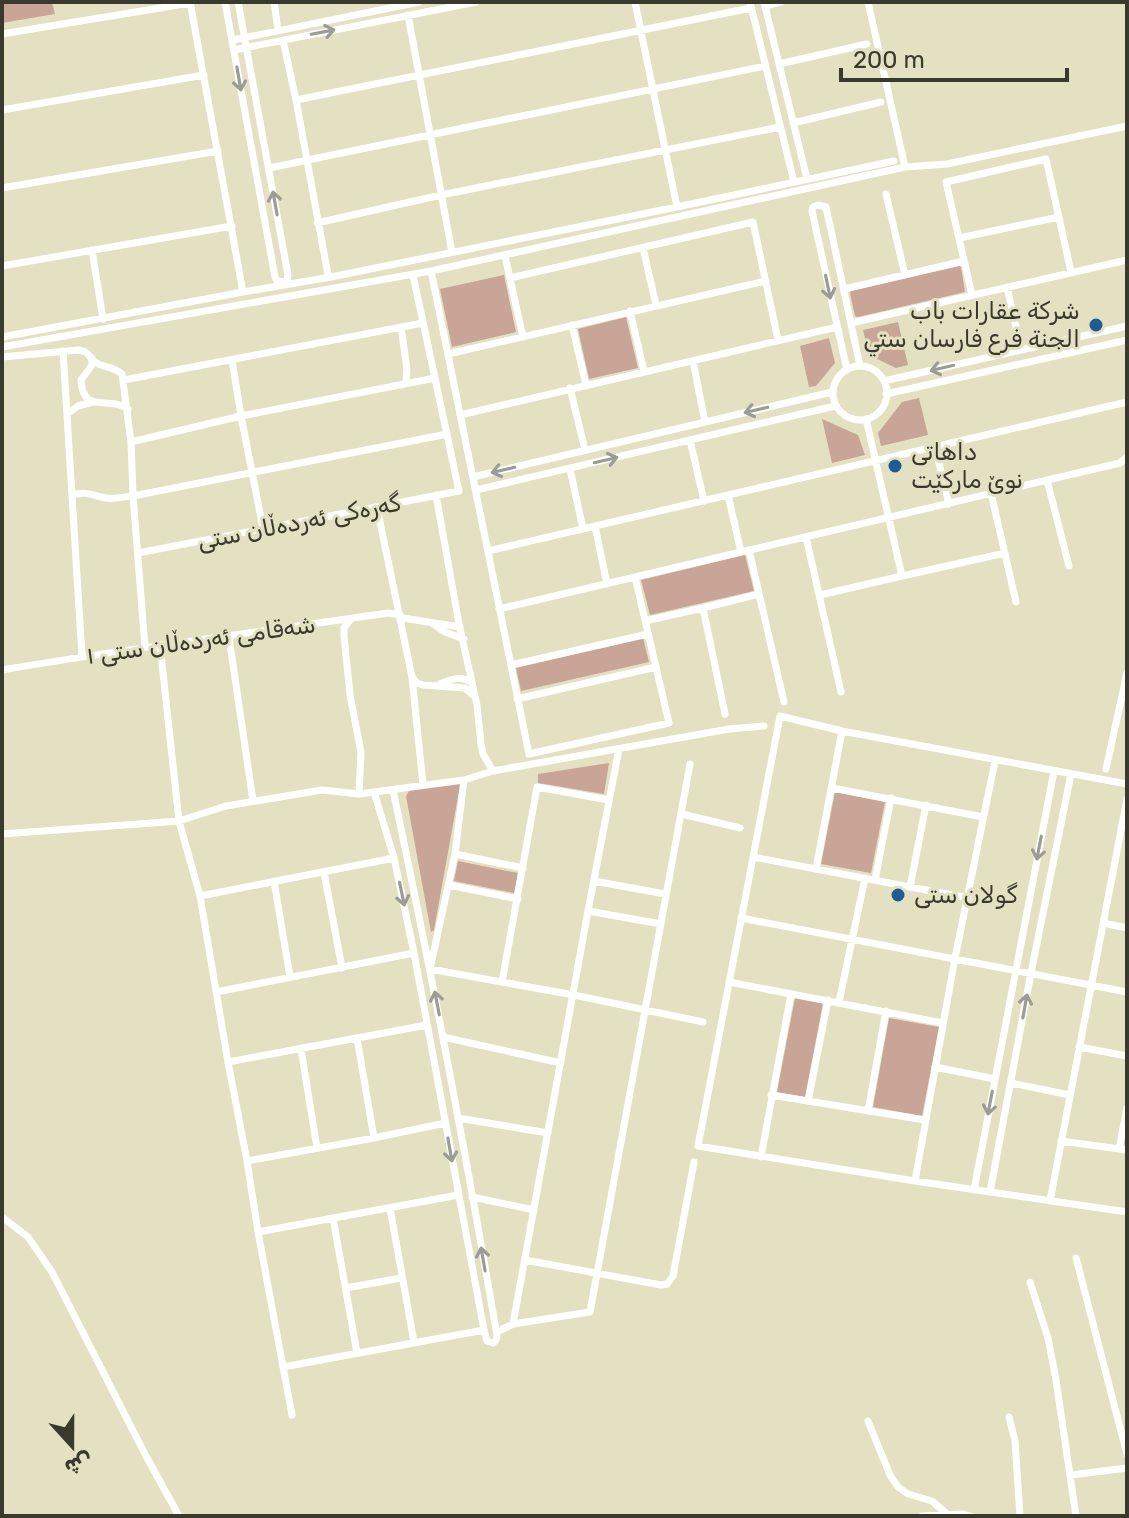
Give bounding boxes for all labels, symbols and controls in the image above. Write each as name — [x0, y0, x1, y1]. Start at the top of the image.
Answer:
one-way arrow — [310, 24, 335, 39]
scale bar — [841, 32, 1067, 82]
text: 200 m — [853, 46, 925, 74]
one-way arrow — [233, 65, 248, 91]
one-way arrow — [267, 191, 282, 216]
one-way arrow — [821, 274, 836, 299]
place label: شرکة عقارات باب الجنة فرع فارسان ستي — [863, 297, 1080, 357]
marker: شرکة عقارات باب الجنة فرع فارسان ستي — [1087, 316, 1105, 334]
one-way arrow — [929, 361, 955, 376]
one-way arrow — [744, 403, 770, 418]
place label: داهاتی نوێ مارکێت — [911, 438, 1023, 494]
one-way arrow — [593, 452, 619, 467]
marker: داهاتی نوێ مارکێت — [886, 457, 904, 475]
one-way arrow — [491, 463, 517, 478]
street label: گەرەکی ئەردەڵان ستی — [195, 488, 403, 555]
street label: شەقامی ئەردەڵان ستی ١ — [85, 609, 317, 670]
one-way arrow — [1031, 835, 1046, 860]
one-way arrow — [395, 881, 410, 907]
place label: گولان ستی — [914, 881, 1018, 909]
marker: گولان ستی — [889, 886, 907, 904]
one-way arrow — [428, 991, 443, 1016]
one-way arrow — [1019, 993, 1034, 1019]
one-way arrow — [982, 1090, 997, 1116]
one-way arrow — [443, 1137, 458, 1162]
one-way arrow — [475, 1247, 490, 1272]
north arrow — [32, 1406, 112, 1486]
text: ش — [61, 1447, 97, 1482]

